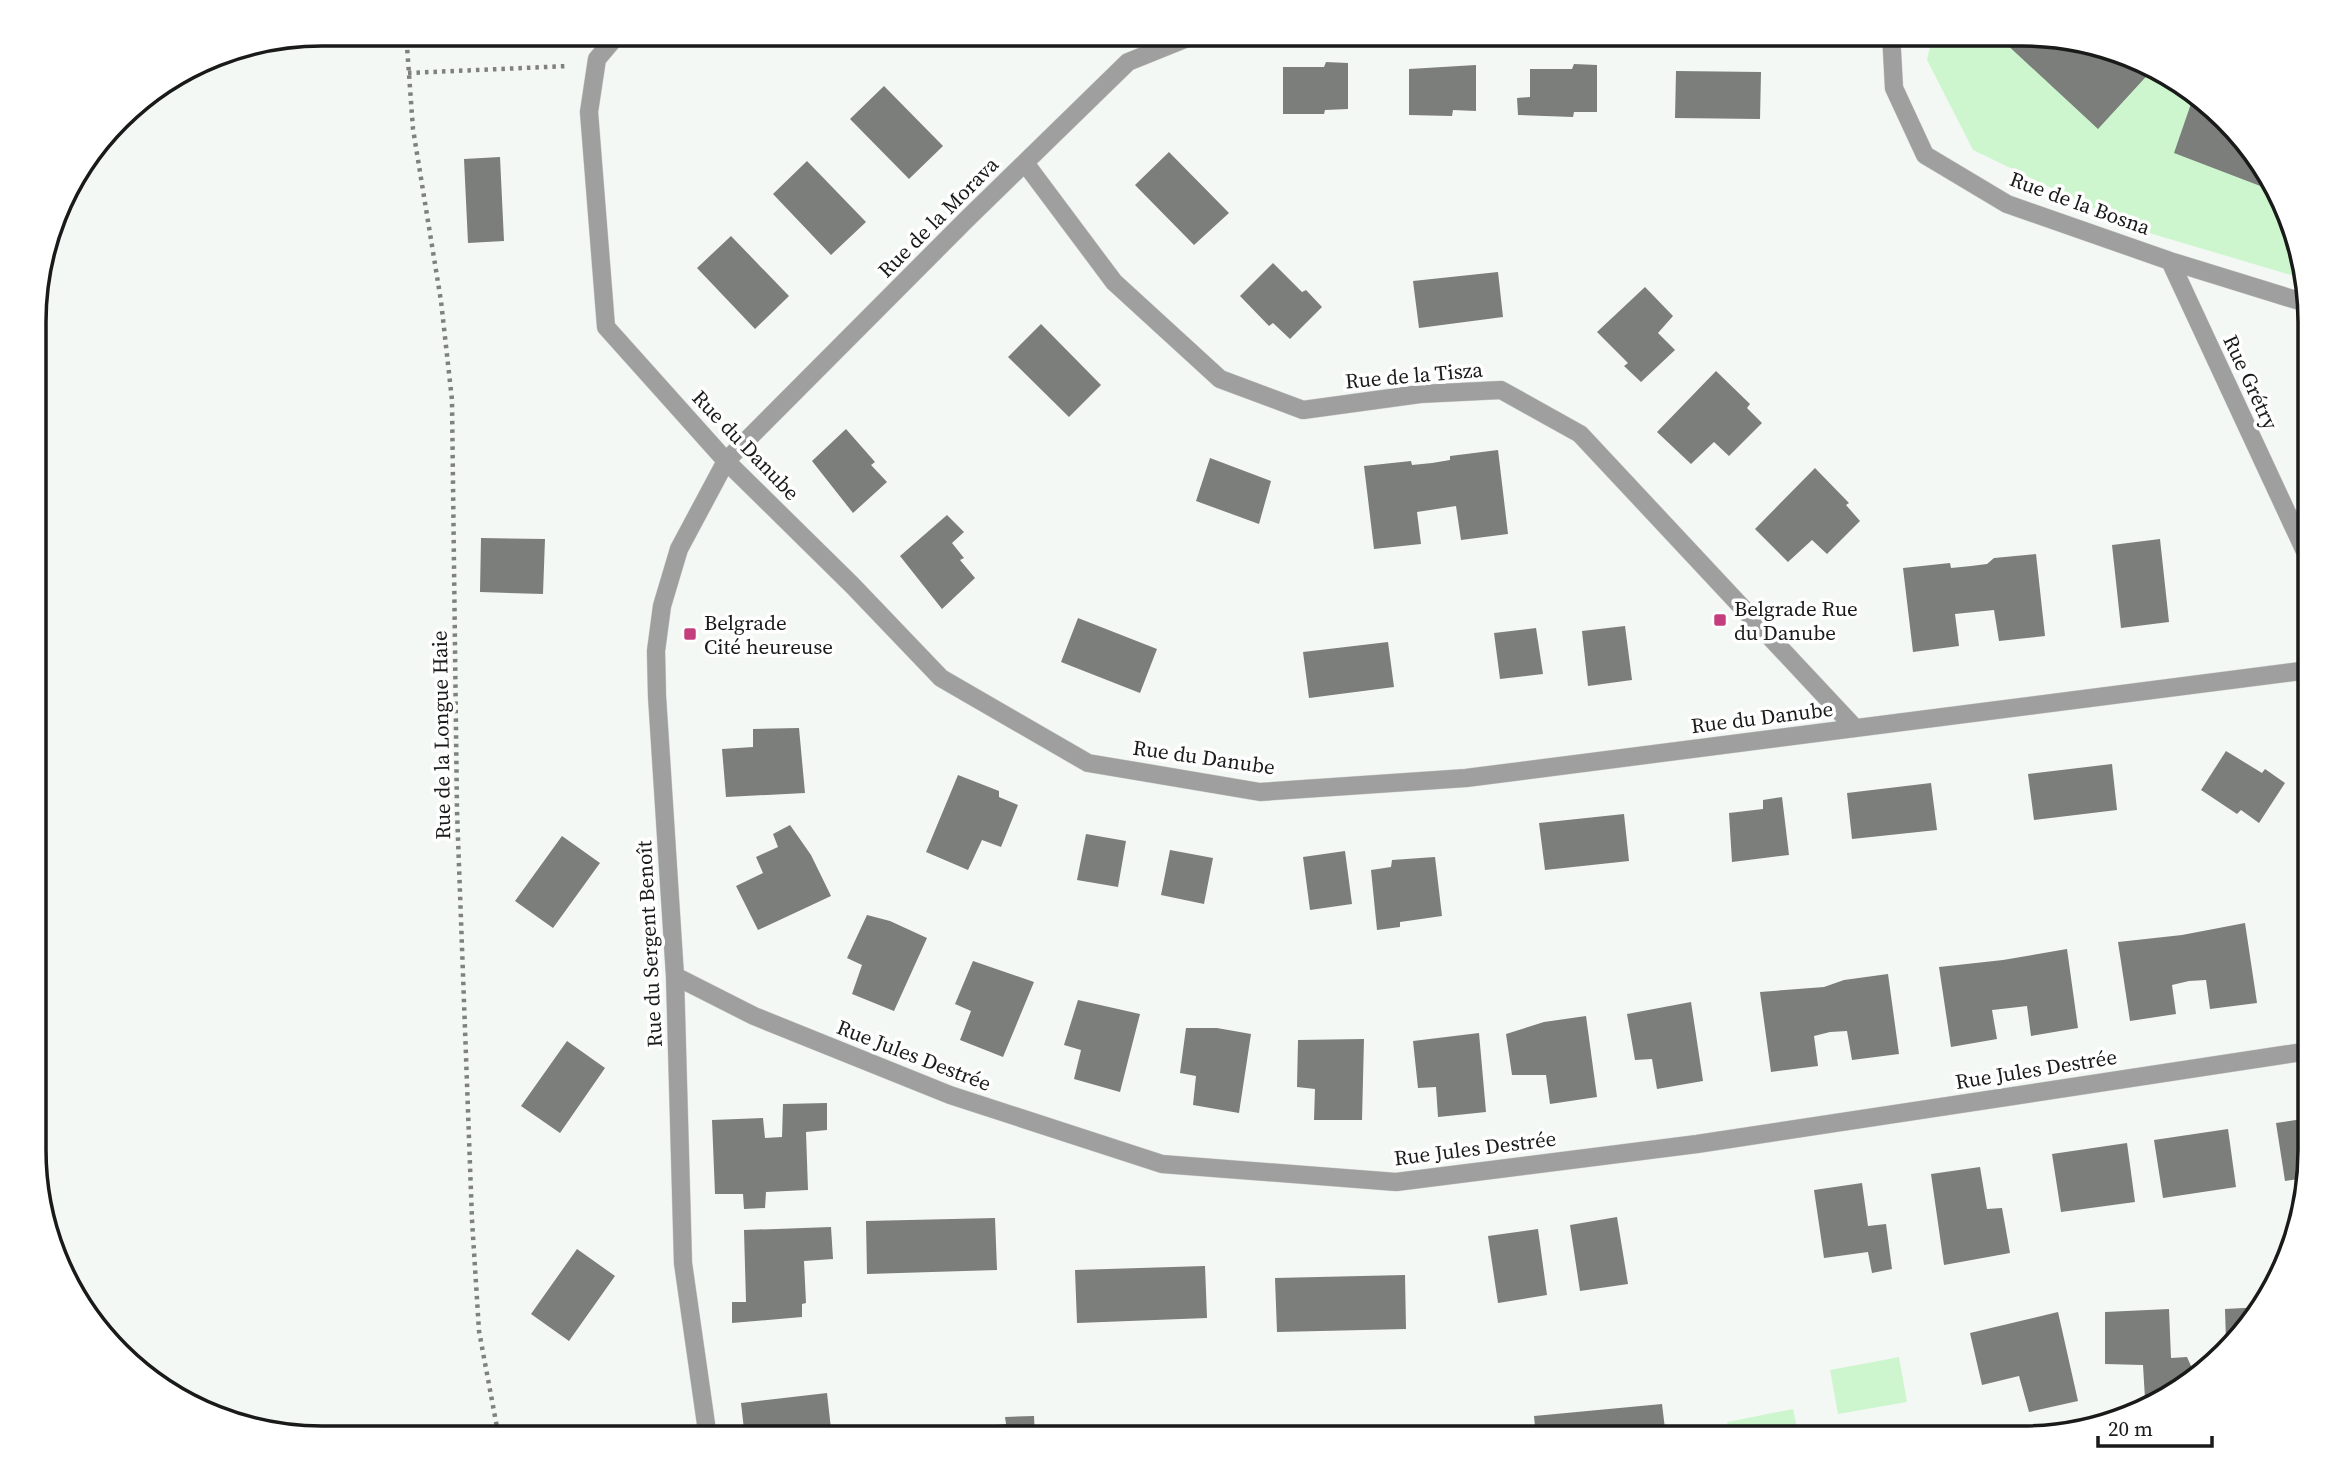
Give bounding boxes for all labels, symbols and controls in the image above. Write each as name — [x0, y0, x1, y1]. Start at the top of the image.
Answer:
street label: Rue de la Morava — [871, 150, 1005, 284]
street label: Rue de la Bosna — [2006, 164, 2155, 242]
street label: Rue Grétry — [2216, 330, 2286, 434]
street label: Rue de la Tisza — [1344, 355, 1484, 395]
street label: Rue du Danube — [686, 383, 806, 507]
place label: Belgrade Rue du Danube — [1734, 594, 1858, 647]
place label: Belgrade Cité heureuse — [704, 608, 833, 661]
marker: Belgrade Rue du Danube — [1712, 612, 1728, 628]
marker: Belgrade Cité heureuse — [682, 626, 698, 642]
street label: Rue de la Longue Haie — [425, 630, 457, 840]
street label: Rue du Danube — [1689, 694, 1835, 740]
street label: Rue du Danube — [1131, 733, 1277, 781]
street label: Rue du Sergent Benoît — [629, 840, 669, 1048]
street label: Rue Jules Destrée — [833, 1012, 995, 1098]
street label: Rue Jules Destrée — [1953, 1042, 2119, 1096]
street label: Rue Jules Destrée — [1392, 1124, 1558, 1172]
scale bar — [2098, 1404, 2212, 1448]
text: 20 m — [2108, 1414, 2153, 1443]

